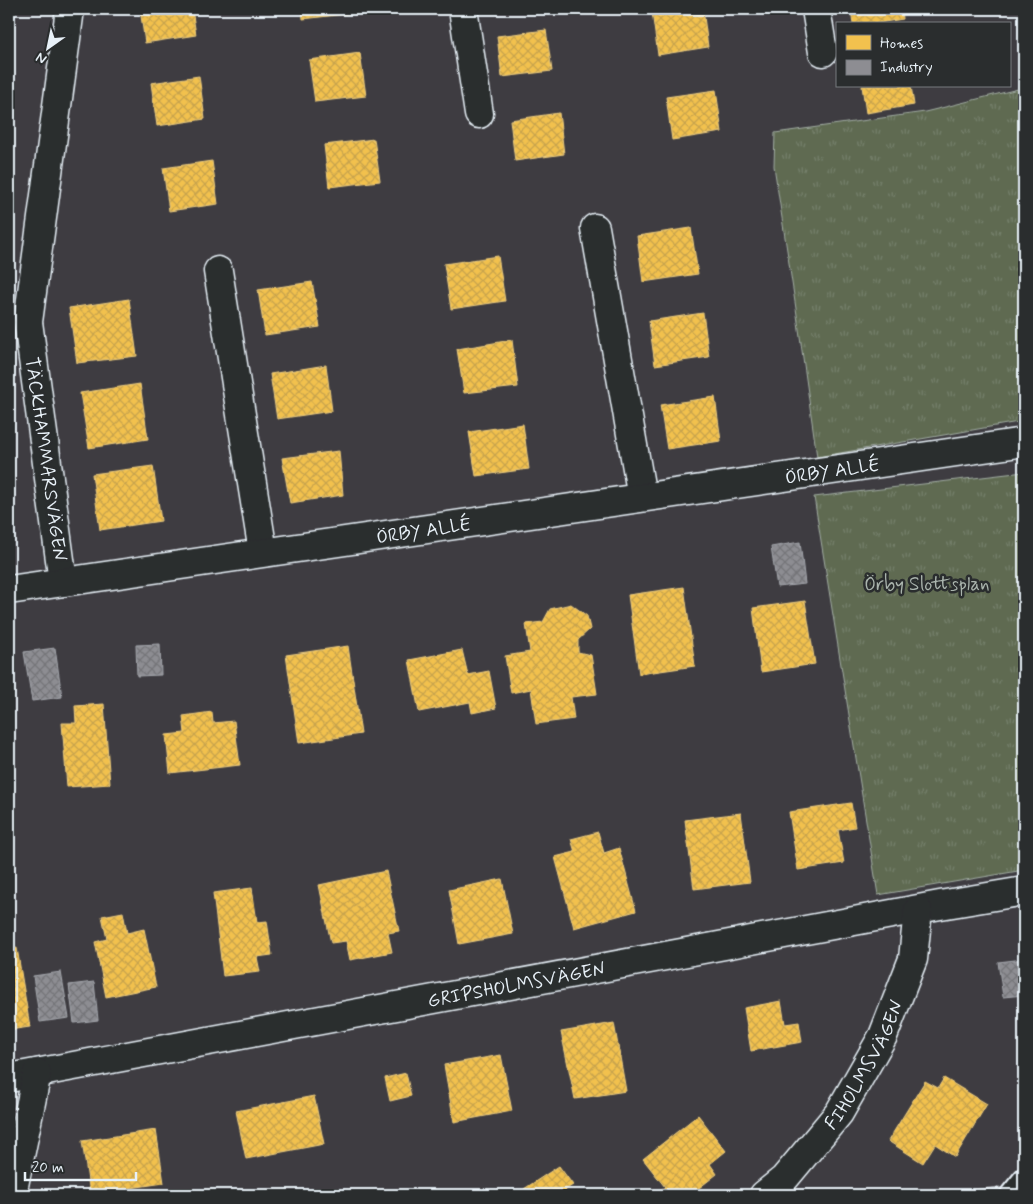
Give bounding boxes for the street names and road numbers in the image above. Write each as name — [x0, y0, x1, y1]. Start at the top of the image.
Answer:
street label: TÄCKHAMMARSVÄGEN — [19, 356, 72, 563]
street label: ÖRBY ALLÉ — [783, 451, 882, 491]
street label: ÖRBY ALLÉ — [375, 511, 473, 550]
street label: GRIPSHOLMSVÄGEN — [426, 956, 608, 1014]
street label: FIHOLMSVÄGEN — [819, 997, 910, 1136]

